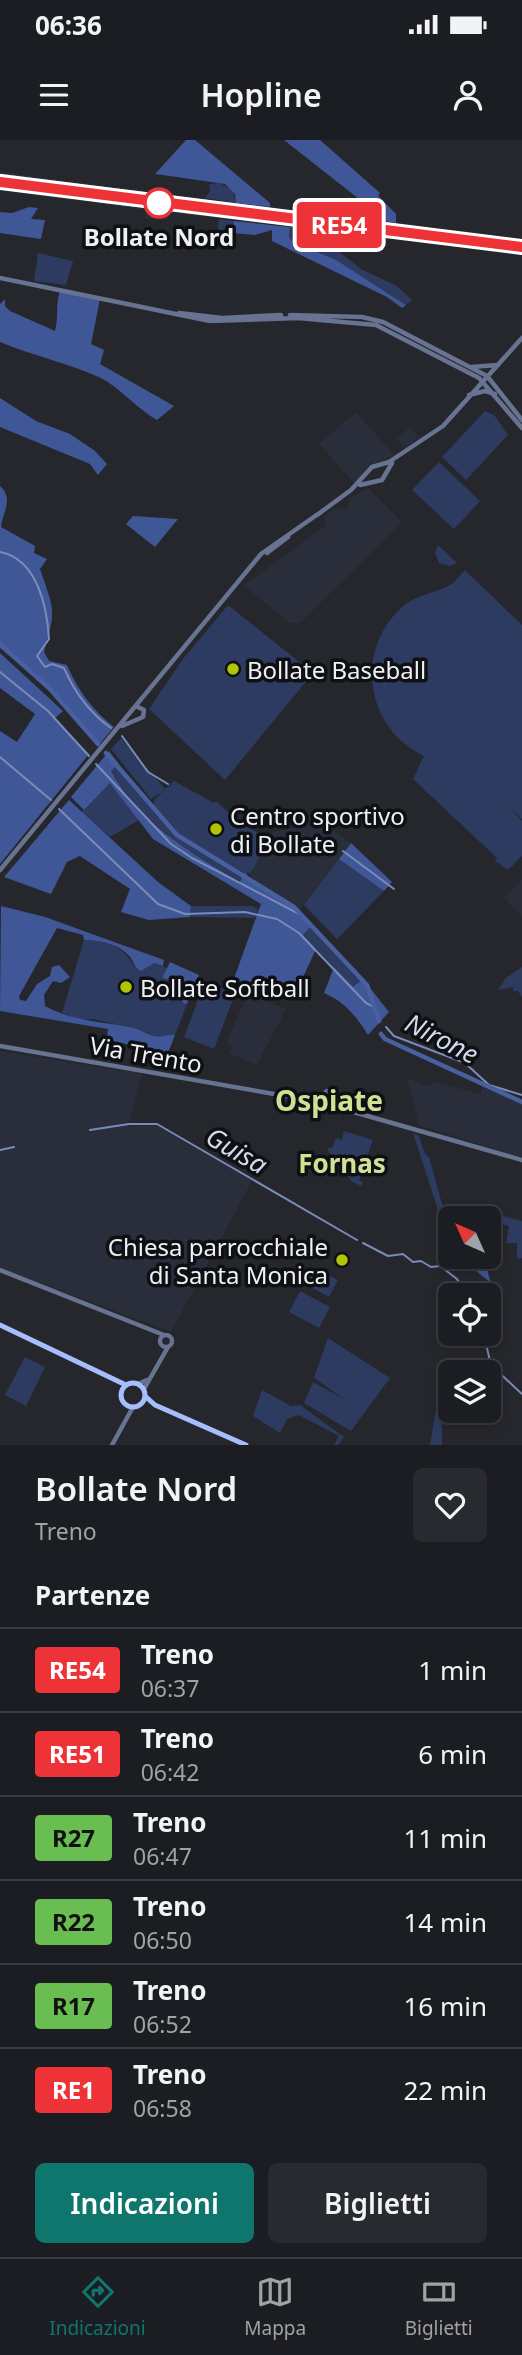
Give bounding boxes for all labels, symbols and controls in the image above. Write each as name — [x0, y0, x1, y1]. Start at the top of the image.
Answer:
text: 06:36 — [35, 7, 102, 43]
text: Hopline — [200, 73, 322, 116]
icon: menu — [35, 76, 73, 114]
icon: person — [449, 76, 487, 114]
marker: Bollate Nord — [144, 188, 174, 218]
line badge: RE54 — [290, 202, 388, 248]
text: RE54 — [311, 208, 367, 241]
place label: Bollate Nord — [84, 220, 234, 253]
place label: Bollate Baseball — [247, 653, 426, 686]
marker: Bollate Baseball — [225, 661, 241, 677]
place label: Centro sportivo di Bollate — [230, 799, 405, 860]
marker: Centro sportivo di Bollate — [208, 821, 224, 837]
place label: Bollate Softball — [140, 971, 310, 1004]
marker: Bollate Softball — [118, 979, 134, 995]
water label: Nirone — [399, 1004, 485, 1072]
street label: Via Trento — [87, 1028, 205, 1080]
district label: Ospiate — [275, 1081, 383, 1119]
water label: Guisa — [200, 1118, 275, 1182]
district label: Fornas — [298, 1145, 386, 1181]
north arrow — [438, 1206, 500, 1269]
map controls — [438, 1206, 501, 1423]
place label: Chiesa parrocchiale di Santa Monica — [108, 1230, 328, 1291]
marker: Chiesa parrocchiale di Santa Monica — [334, 1252, 350, 1268]
button: locate — [438, 1283, 501, 1346]
button: layers — [438, 1360, 501, 1423]
text: Bollate Nord — [35, 1466, 237, 1511]
button: heart — [413, 1468, 487, 1542]
text: Treno — [35, 1515, 97, 1547]
text: Partenze — [35, 1577, 150, 1613]
text: Treno — [141, 1636, 214, 1672]
text: 1 min — [418, 1652, 487, 1688]
text: RE54 — [49, 1653, 106, 1686]
text: 06:37 — [141, 1672, 199, 1704]
text: Treno — [141, 1720, 214, 1756]
text: 6 min — [418, 1736, 487, 1772]
text: RE51 — [49, 1737, 106, 1770]
text: 06:42 — [141, 1756, 199, 1788]
text: Treno — [133, 1804, 206, 1840]
text: 11 min — [403, 1820, 487, 1856]
text: R27 — [52, 1821, 95, 1854]
text: 06:47 — [133, 1840, 192, 1872]
text: Treno — [133, 1888, 206, 1924]
text: 14 min — [403, 1904, 487, 1940]
text: R22 — [52, 1905, 95, 1938]
text: 06:50 — [133, 1924, 192, 1956]
text: Treno — [133, 1972, 206, 2008]
text: 16 min — [403, 1988, 487, 2024]
text: R17 — [52, 1989, 95, 2022]
text: 06:52 — [133, 2008, 192, 2040]
text: Treno — [133, 2056, 206, 2092]
text: 22 min — [403, 2072, 487, 2108]
text: RE1 — [52, 2073, 95, 2106]
text: 06:58 — [133, 2092, 192, 2124]
button: Indicazioni — [35, 2163, 254, 2243]
button: Biglietti — [268, 2163, 487, 2243]
tab: Indicazioni — [49, 2273, 146, 2341]
tab: Mappa — [244, 2273, 306, 2341]
tab: Biglietti — [405, 2273, 473, 2341]

